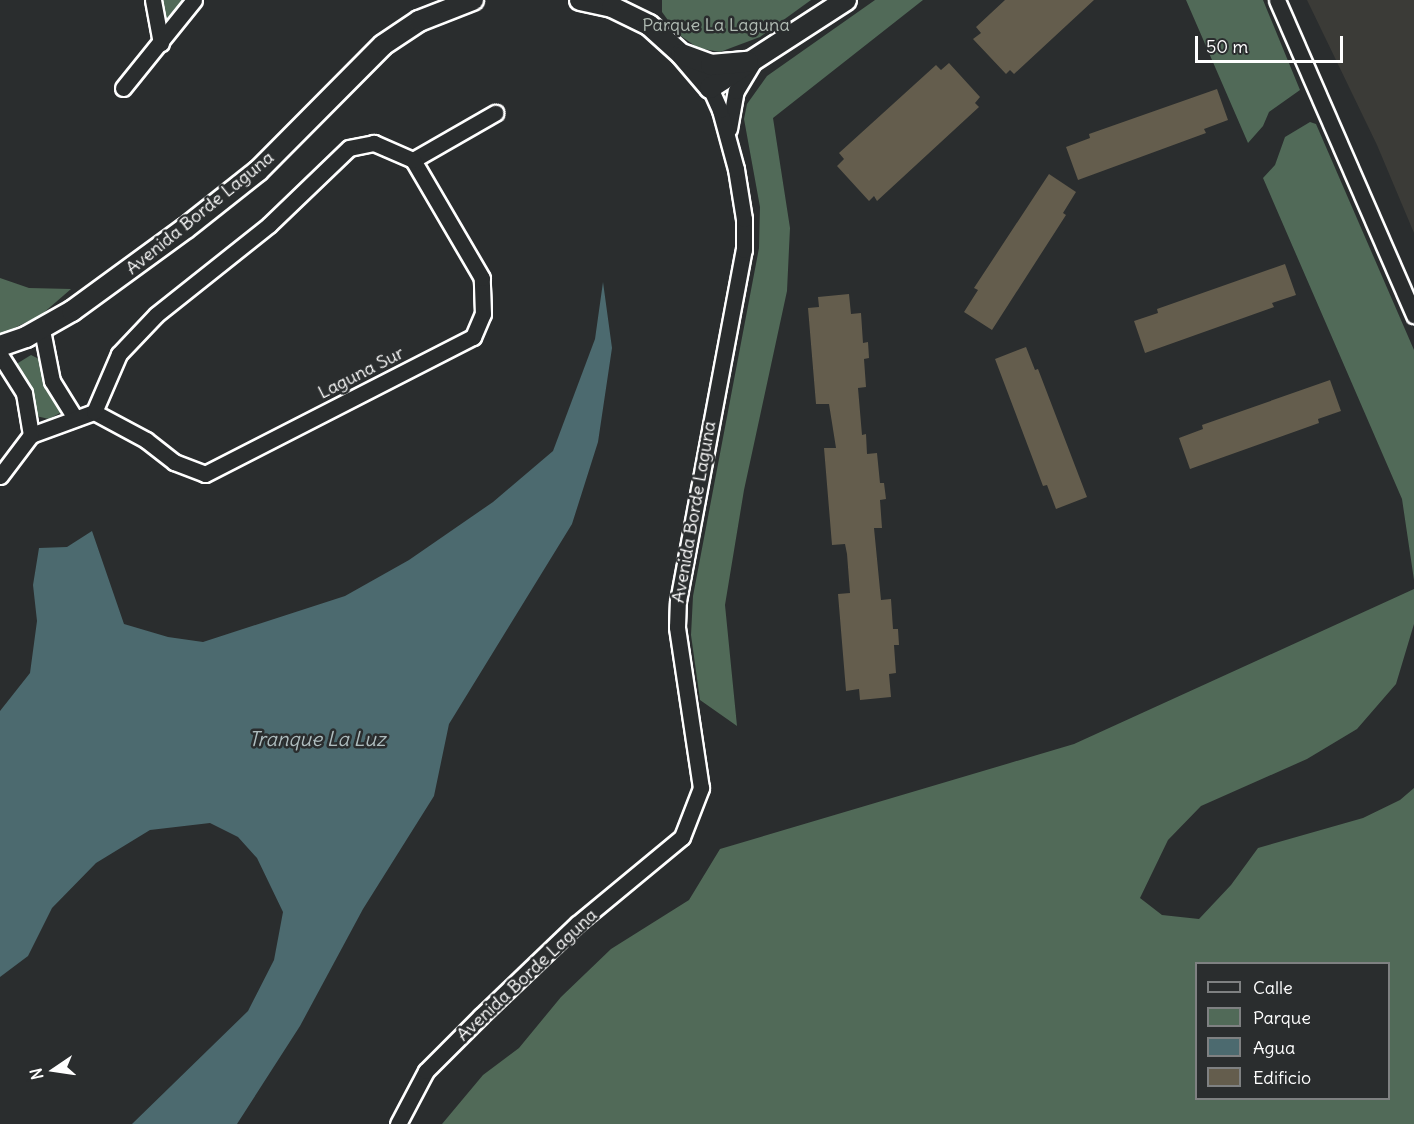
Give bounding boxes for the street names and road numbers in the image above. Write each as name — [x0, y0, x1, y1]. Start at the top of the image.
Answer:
street label: Avenida Borde Laguna — [122, 147, 278, 279]
street label: Laguna Sur — [315, 342, 407, 404]
street label: Avenida Borde Laguna — [667, 419, 721, 605]
street label: Avenida Borde Laguna — [452, 904, 602, 1046]

